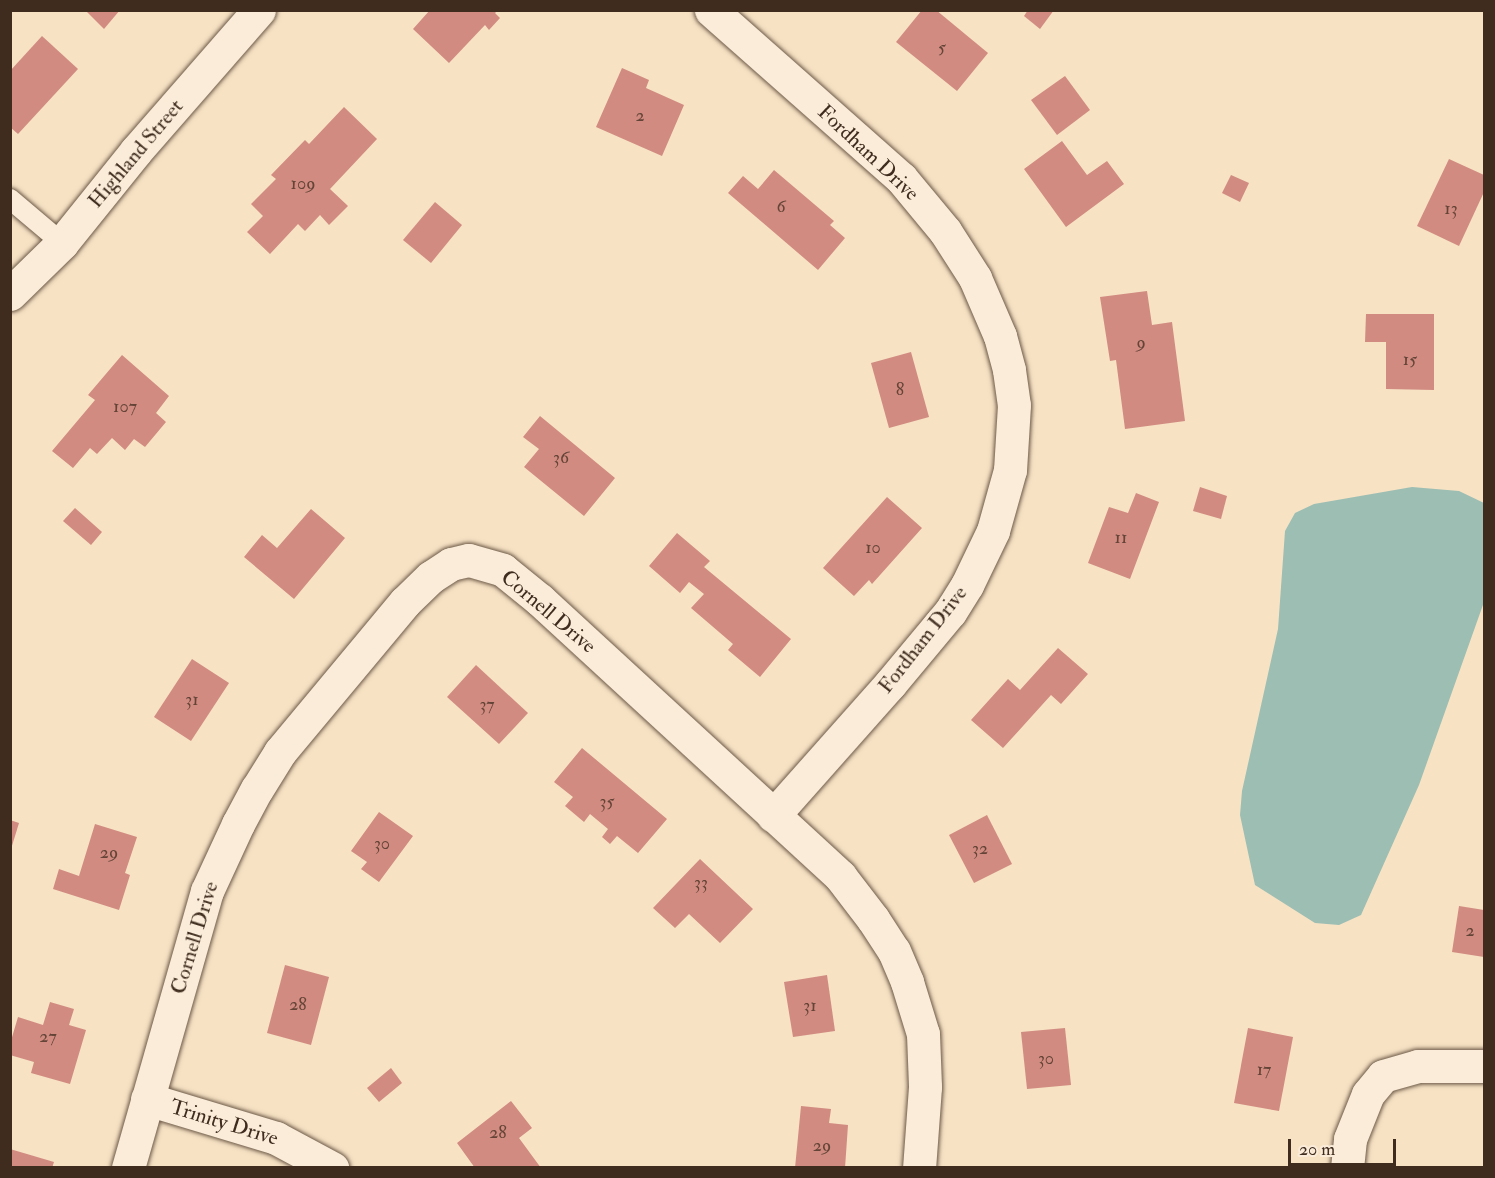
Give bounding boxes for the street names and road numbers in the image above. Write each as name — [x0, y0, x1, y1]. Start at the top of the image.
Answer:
street label: Highland Street — [83, 94, 189, 214]
street label: Fordham Drive — [812, 100, 924, 206]
street label: Cornell Drive — [495, 565, 601, 659]
street label: Fordham Drive — [873, 581, 973, 699]
street label: Cornell Drive — [166, 879, 224, 997]
street label: Trinity Drive — [167, 1095, 281, 1151]

